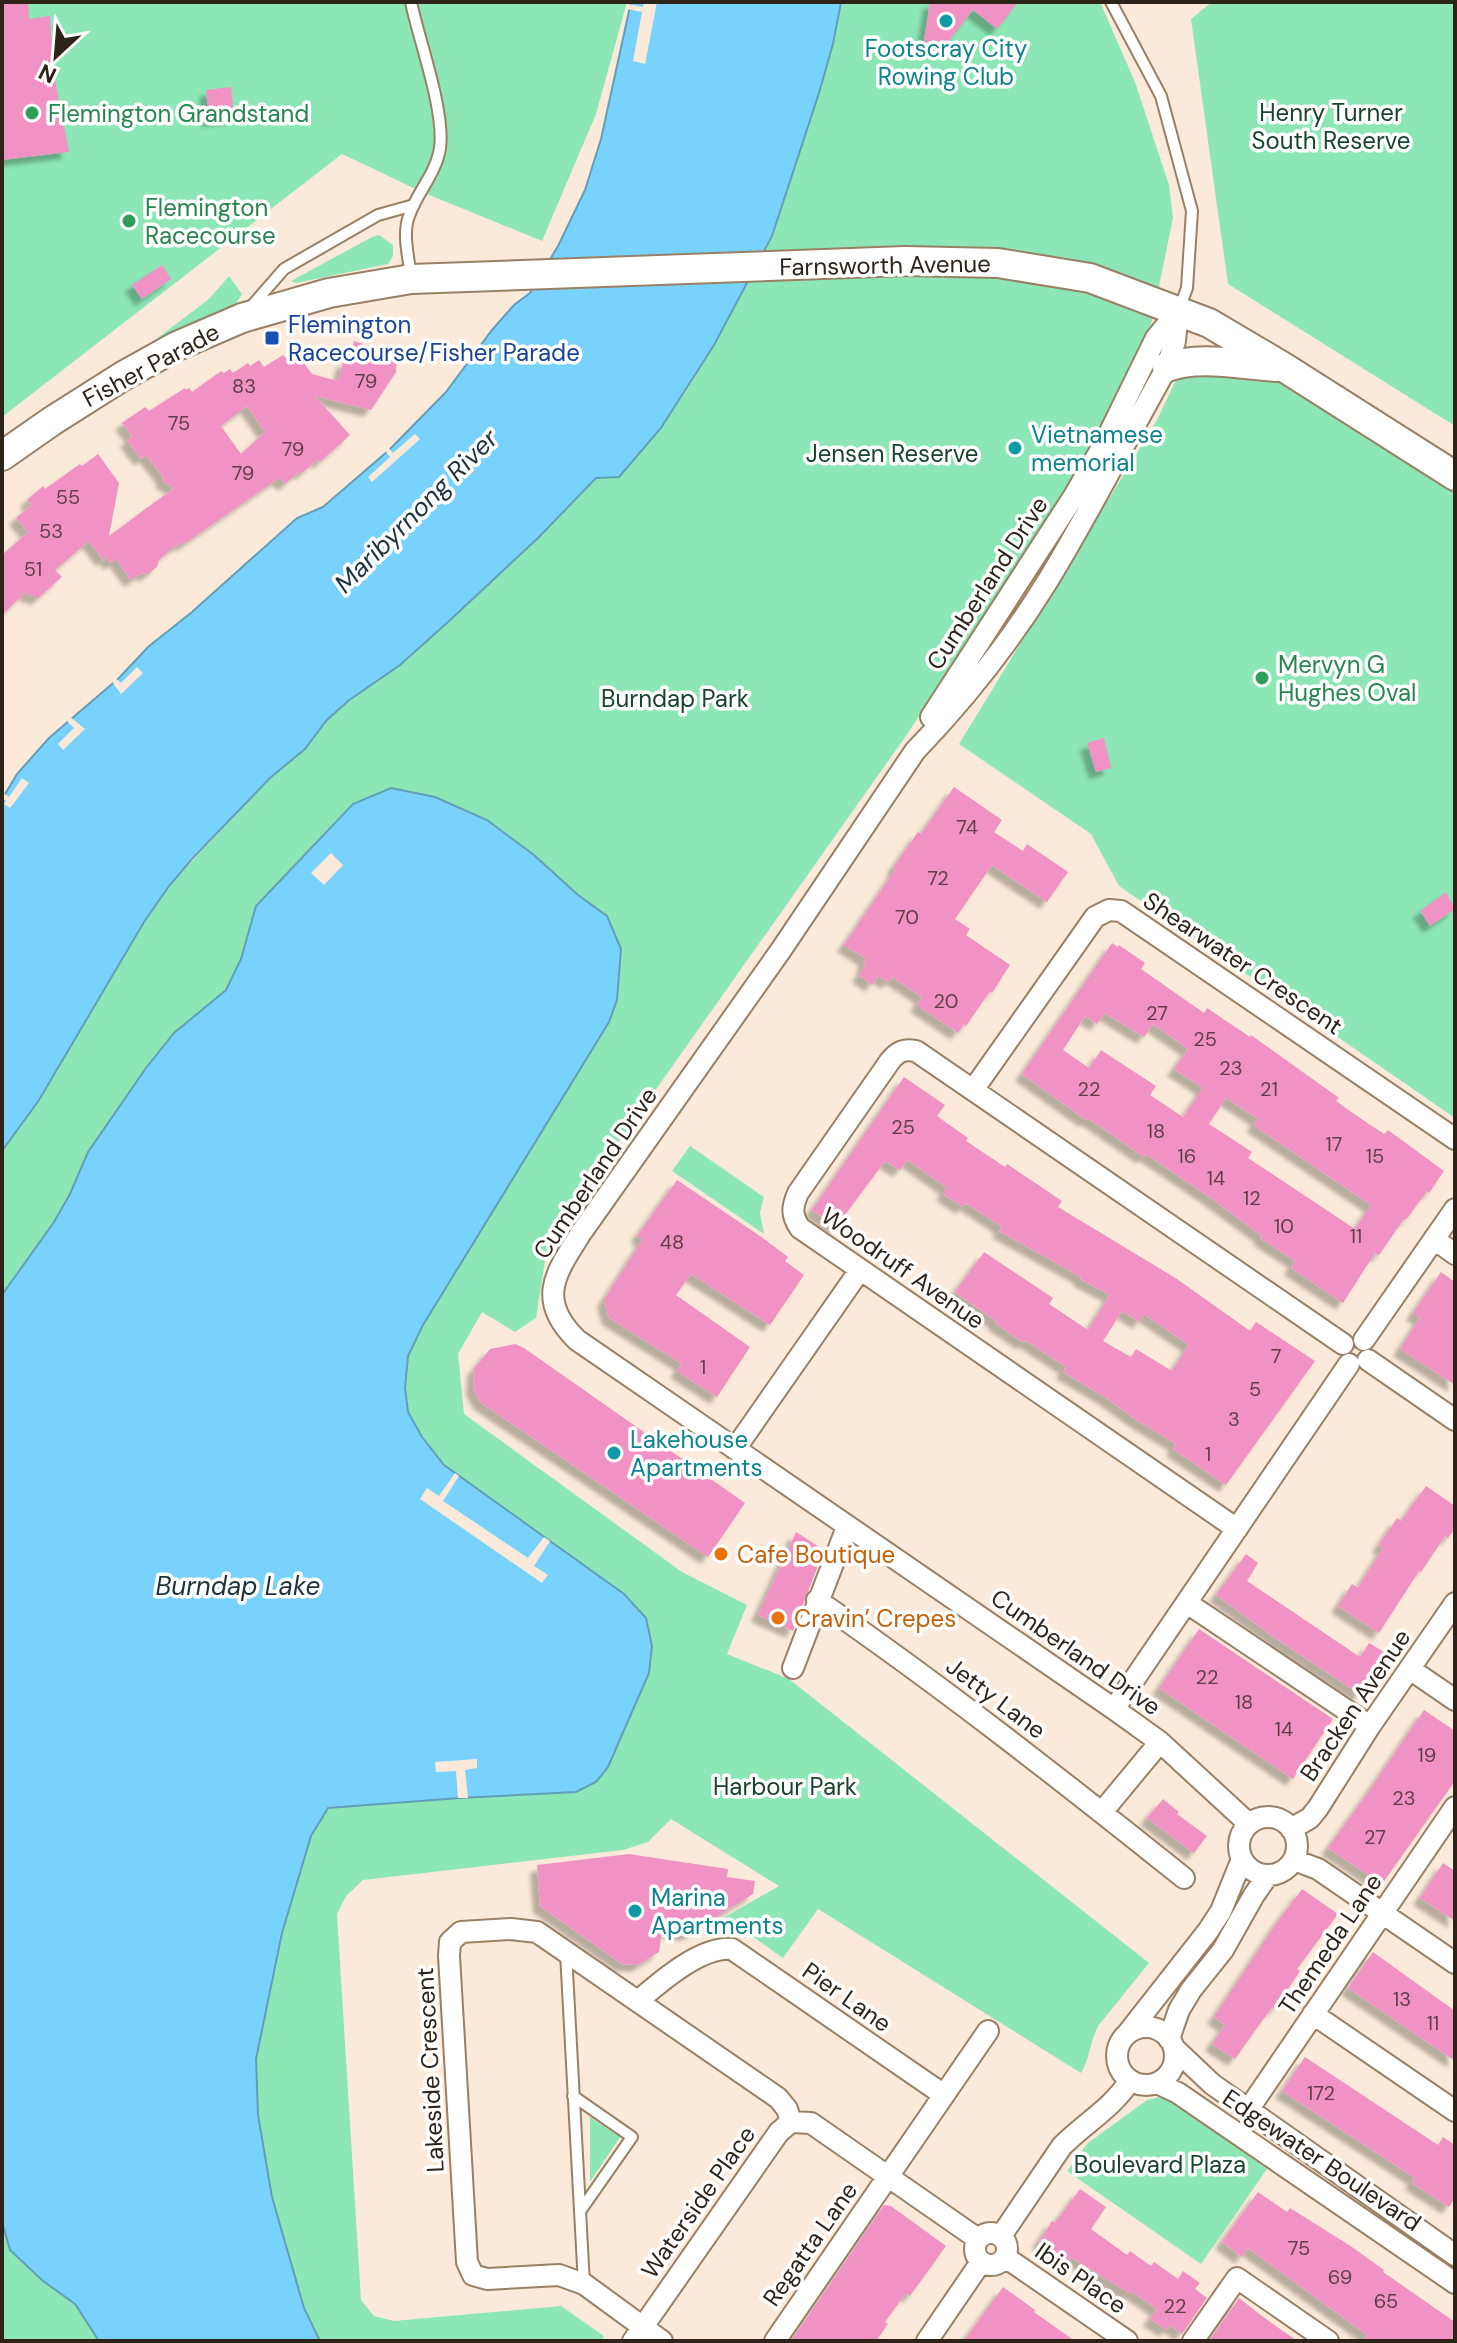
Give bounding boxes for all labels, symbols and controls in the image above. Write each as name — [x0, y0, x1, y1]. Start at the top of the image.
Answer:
marker: Footscray City Rowing Club — [937, 12, 955, 30]
north arrow — [16, 16, 96, 96]
place label: Footscray City Rowing Club — [865, 33, 1027, 92]
text: N — [34, 57, 61, 90]
park label: Henry Turner South Reserve — [1252, 97, 1410, 156]
place label: Flemington Grandstand — [48, 98, 309, 129]
marker: Flemington Grandstand — [23, 104, 41, 122]
place label: Flemington Racecourse — [145, 192, 276, 251]
marker: Flemington Racecourse — [120, 212, 138, 230]
street label: Farnsworth Avenue — [779, 248, 991, 282]
place label: Flemington Racecourse/Fisher Parade — [288, 309, 580, 368]
street label: Fisher Parade — [77, 316, 225, 414]
marker: Flemington Racecourse/Fisher Parade — [263, 329, 281, 347]
house number: 79 — [355, 368, 377, 394]
house number: 83 — [232, 373, 256, 399]
house number: 75 — [168, 410, 190, 436]
place label: Vietnamese memorial — [1031, 419, 1163, 478]
water label: Maribyrnong River — [327, 421, 506, 600]
house number: 79 — [282, 436, 304, 462]
park label: Jensen Reserve — [806, 438, 978, 469]
marker: Vietnamese memorial — [1006, 439, 1024, 457]
house number: 79 — [232, 460, 254, 486]
house number: 55 — [56, 484, 80, 510]
street label: Cumberland Drive — [919, 491, 1055, 675]
house number: 53 — [39, 518, 63, 544]
house number: 51 — [24, 556, 42, 582]
place label: Mervyn G Hughes Oval — [1278, 649, 1416, 708]
marker: Mervyn G Hughes Oval — [1253, 669, 1271, 687]
park label: Burndap Park — [601, 683, 749, 714]
house number: 74 — [956, 814, 978, 840]
house number: 72 — [927, 865, 949, 891]
street label: Shearwater Crescent — [1137, 885, 1349, 1041]
house number: 70 — [895, 904, 919, 930]
house number: 20 — [934, 988, 959, 1014]
house number: 27 — [1146, 1000, 1168, 1026]
house number: 25 — [1193, 1026, 1217, 1052]
house number: 23 — [1219, 1055, 1243, 1081]
house number: 22 — [1077, 1076, 1101, 1102]
house number: 21 — [1260, 1076, 1278, 1102]
street label: Cumberland Drive — [526, 1081, 664, 1265]
house number: 25 — [891, 1114, 915, 1140]
house number: 18 — [1147, 1118, 1165, 1144]
house number: 17 — [1326, 1131, 1342, 1157]
house number: 16 — [1178, 1143, 1196, 1169]
house number: 15 — [1366, 1143, 1384, 1169]
house number: 14 — [1207, 1165, 1225, 1191]
house number: 12 — [1243, 1185, 1261, 1211]
street label: Woodruff Avenue — [815, 1200, 991, 1336]
house number: 10 — [1274, 1213, 1294, 1239]
house number: 11 — [1350, 1223, 1362, 1249]
house number: 48 — [660, 1229, 684, 1255]
house number: 7 — [1271, 1343, 1281, 1369]
house number: 1 — [700, 1354, 706, 1380]
house number: 5 — [1249, 1376, 1261, 1402]
house number: 3 — [1228, 1406, 1240, 1432]
place label: Lakehouse Apartments — [630, 1424, 763, 1483]
house number: 1 — [1205, 1441, 1211, 1467]
marker: Lakehouse Apartments — [605, 1444, 623, 1462]
place label: Cafe Boutique — [737, 1539, 895, 1570]
marker: Cafe Boutique — [712, 1545, 730, 1563]
water label: Burndap Lake — [156, 1569, 320, 1603]
street label: Cumberland Drive — [985, 1582, 1167, 1722]
place label: Cravin’ Crepes — [794, 1603, 956, 1634]
marker: Cravin’ Crepes — [769, 1609, 787, 1627]
street label: Bracken Avenue — [1293, 1623, 1417, 1787]
street label: Jetty Lane — [940, 1650, 1052, 1746]
house number: 22 — [1195, 1664, 1219, 1690]
house number: 18 — [1235, 1689, 1253, 1715]
house number: 14 — [1275, 1716, 1293, 1742]
house number: 19 — [1418, 1742, 1436, 1768]
park label: Harbour Park — [713, 1771, 857, 1802]
house number: 23 — [1392, 1785, 1416, 1811]
house number: 27 — [1364, 1824, 1386, 1850]
street label: Themeda Lane — [1271, 1868, 1389, 2020]
place label: Marina Apartments — [651, 1882, 784, 1941]
marker: Marina Apartments — [626, 1902, 644, 1920]
street label: Pier Lane — [796, 1955, 898, 2039]
street label: Lakeside Crescent — [409, 1967, 451, 2173]
house number: 13 — [1393, 1986, 1411, 2012]
house number: 11 — [1427, 2010, 1439, 2036]
house number: 172 — [1307, 2080, 1335, 2106]
street label: Edgewater Boulevard — [1217, 2082, 1427, 2238]
street label: Waterside Place — [634, 2120, 762, 2284]
park label: Boulevard Plaza — [1074, 2149, 1246, 2180]
street label: Regatta Lane — [756, 2176, 864, 2312]
street label: Ibis Place — [1029, 2235, 1133, 2321]
house number: 75 — [1288, 2235, 1310, 2261]
house number: 69 — [1328, 2264, 1352, 2290]
house number: 65 — [1374, 2288, 1398, 2314]
house number: 22 — [1163, 2293, 1187, 2319]

